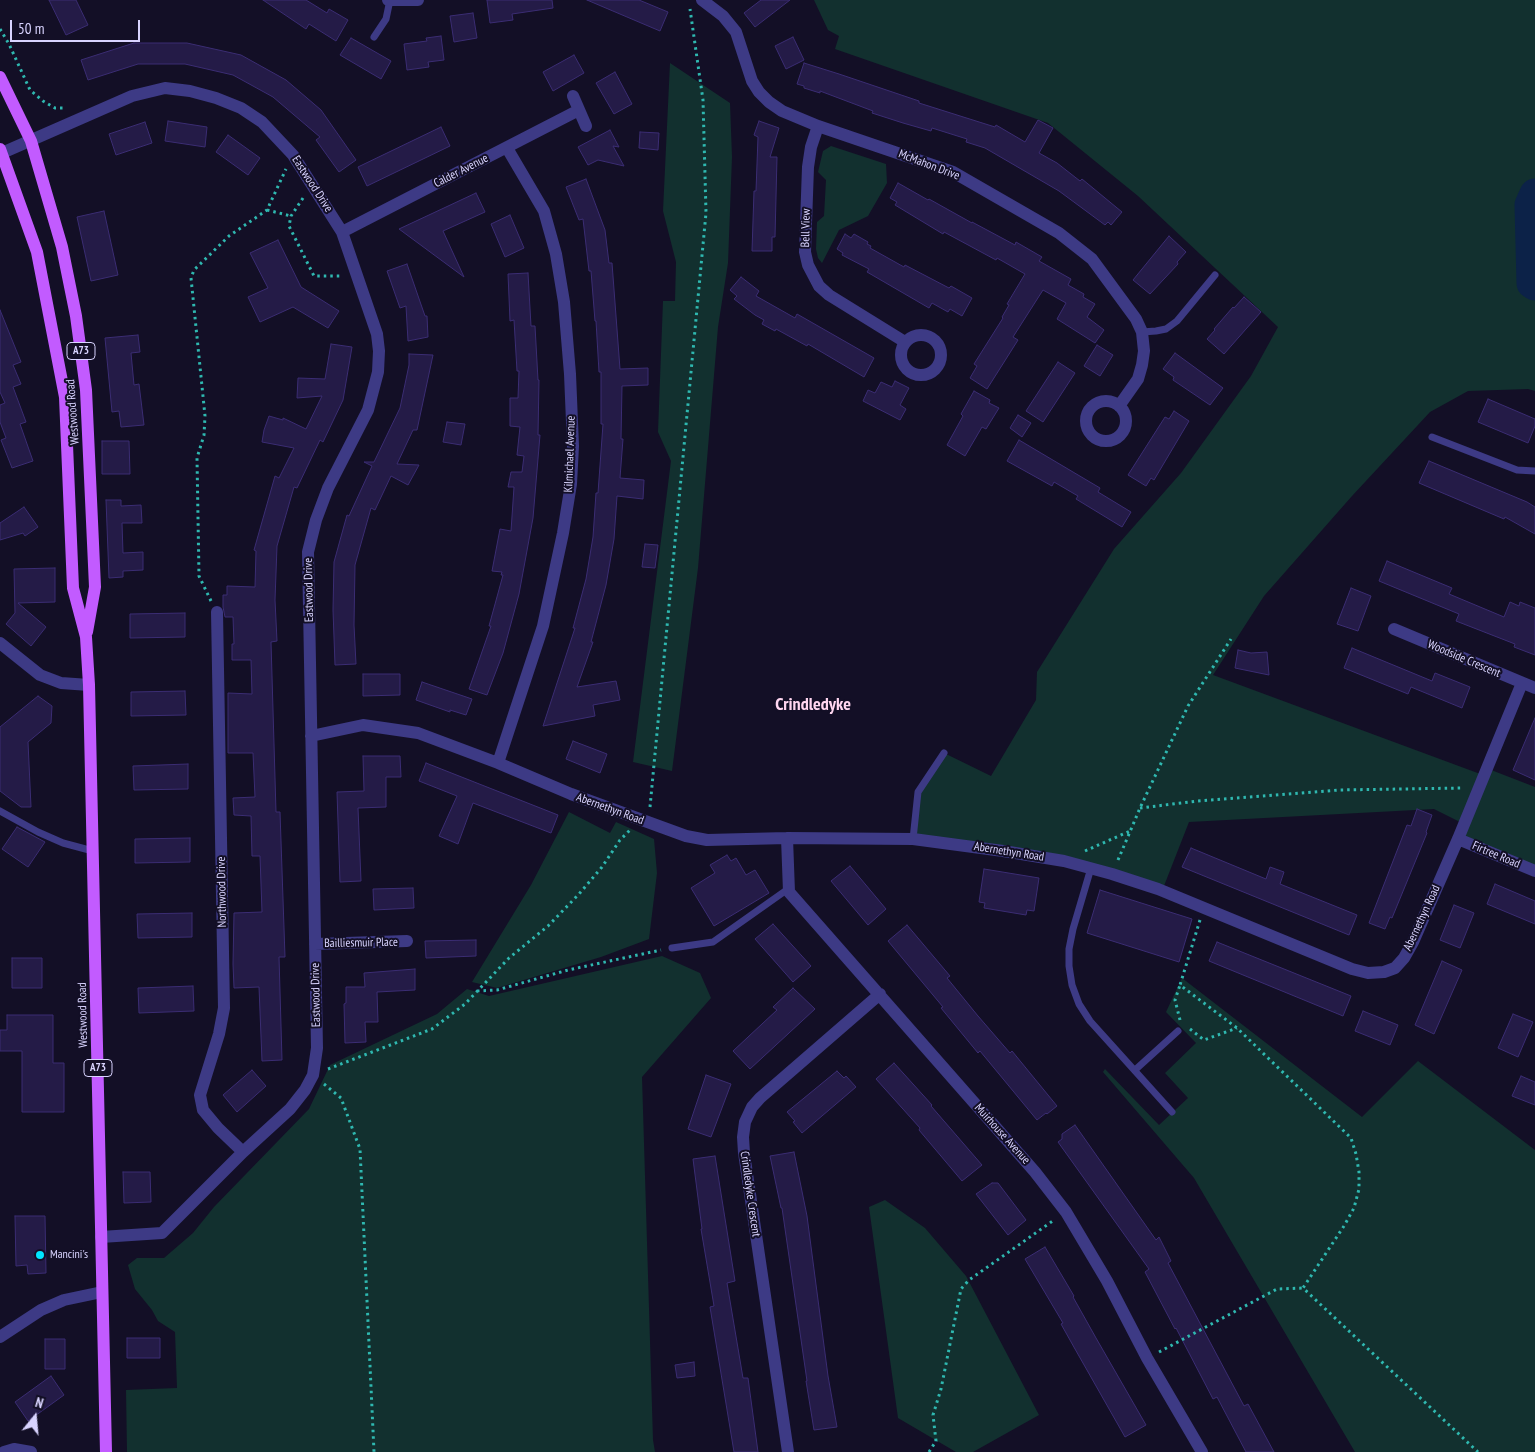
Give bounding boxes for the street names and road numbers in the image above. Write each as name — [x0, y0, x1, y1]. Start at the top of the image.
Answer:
street label: McMahon Drive — [896, 147, 962, 183]
street label: Calder Avenue — [431, 151, 491, 191]
street label: Eastwood Drive — [288, 153, 336, 215]
street label: Bell View — [798, 208, 814, 248]
road number: A73 — [67, 342, 95, 360]
street label: Westwood Road — [64, 379, 82, 445]
street label: Kilmichael Avenue — [561, 415, 579, 493]
street label: Eastwood Drive — [301, 558, 317, 622]
street label: Woodside Crescent — [1425, 637, 1503, 681]
street label: Abernethyn Road — [574, 790, 646, 828]
street label: Firtree Road — [1470, 838, 1522, 872]
street label: Abernethyn Road — [973, 839, 1045, 865]
street label: Northwood Drive — [214, 857, 230, 927]
street label: Abernethyn Road — [1401, 883, 1443, 953]
street label: Bailliesmuir Place — [324, 935, 398, 951]
street label: Eastwood Drive — [308, 963, 324, 1027]
street label: Westwood Road — [75, 982, 91, 1048]
road number: A73 — [84, 1060, 112, 1076]
street label: Muirhouse Avenue — [971, 1101, 1033, 1167]
street label: Crindledyke Crescent — [737, 1150, 763, 1238]

